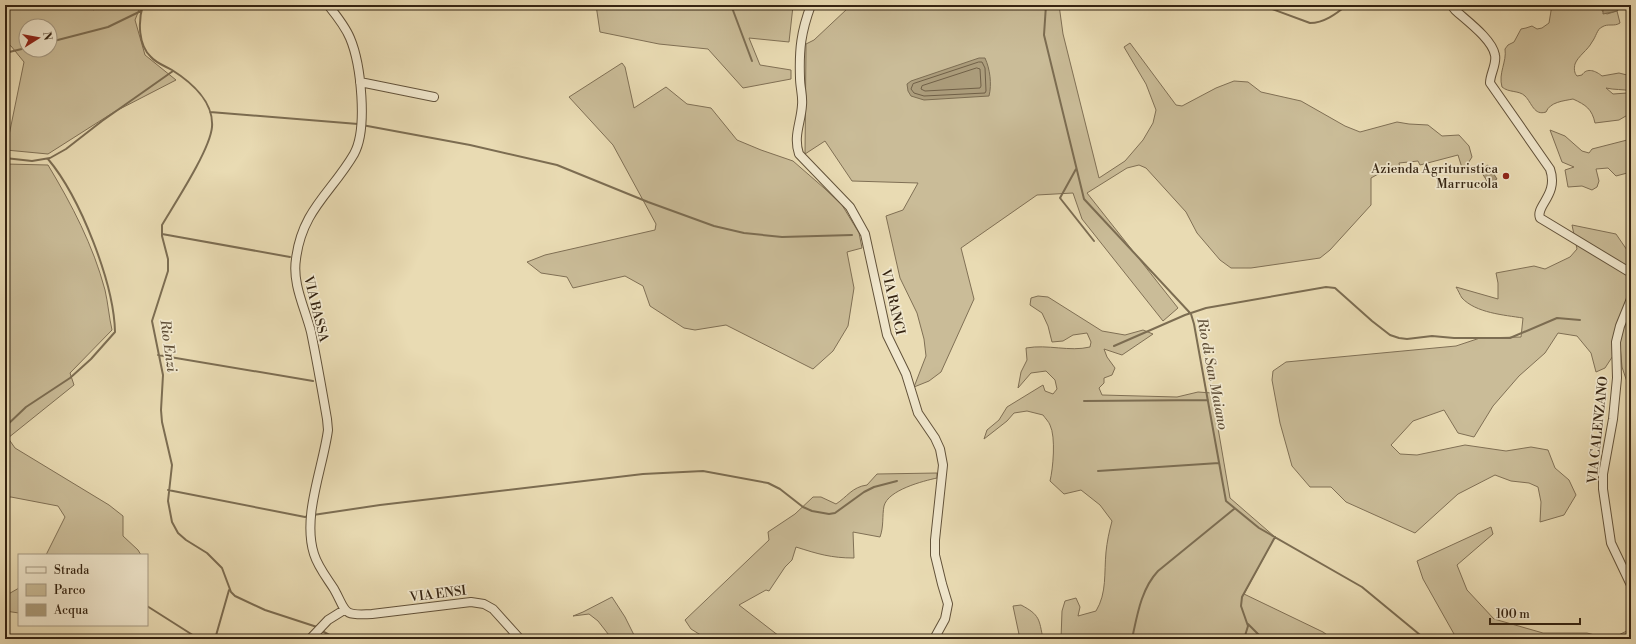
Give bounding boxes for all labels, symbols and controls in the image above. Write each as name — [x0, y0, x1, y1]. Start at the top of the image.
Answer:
north arrow — [18, 18, 58, 58]
text: N — [39, 31, 55, 42]
place label: Azienda Agrituristica Marrucola — [1370, 161, 1498, 192]
marker: Azienda Agrituristica Marrucola — [1501, 171, 1511, 181]
street label: VIA RANCI — [877, 267, 908, 336]
street label: VIA BASSA — [300, 273, 332, 345]
water label: Rio di San Maiano — [1192, 316, 1232, 431]
water label: Rio Enzi — [155, 318, 181, 374]
street label: VIA CALENZANO — [1584, 375, 1612, 486]
legend — [18, 554, 148, 626]
text: Strada — [54, 563, 90, 578]
text: Parco — [54, 583, 86, 598]
street label: VIA ENSI — [408, 583, 467, 606]
scale bar — [1490, 600, 1580, 626]
text: Acqua — [53, 603, 89, 618]
text: 100 m — [1496, 607, 1530, 622]

